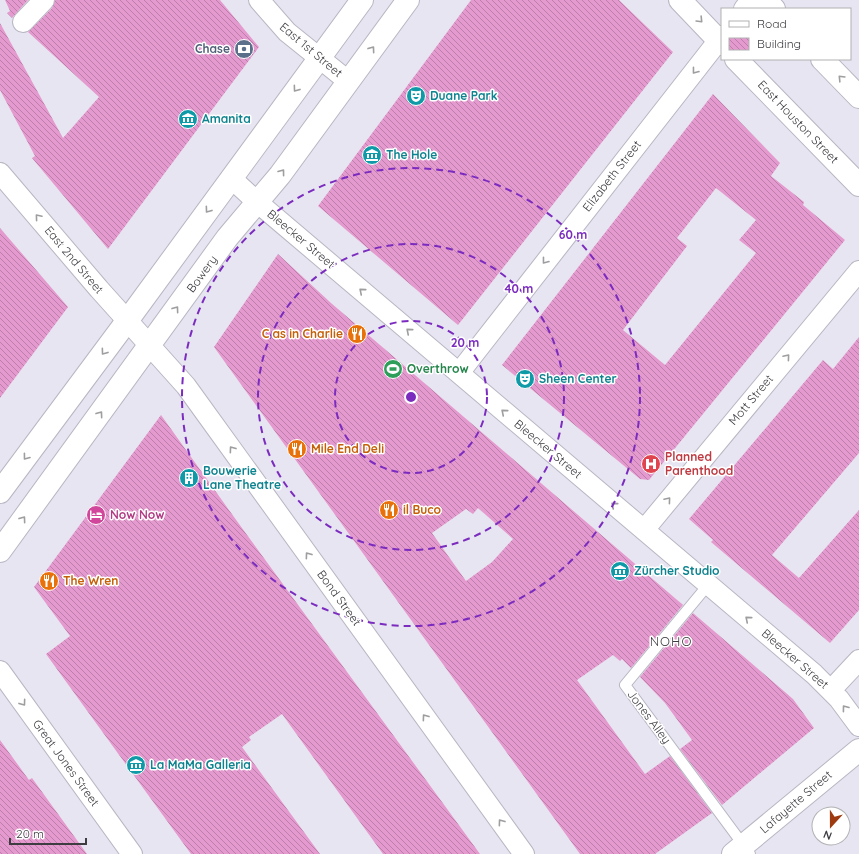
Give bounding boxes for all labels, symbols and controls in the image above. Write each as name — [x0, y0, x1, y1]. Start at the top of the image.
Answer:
legend — [721, 8, 851, 60]
one-way arrow — [695, 15, 702, 23]
text: Road — [757, 16, 787, 31]
street label: East 1st Street — [277, 19, 346, 80]
text: Building — [757, 36, 801, 51]
bank icon: Chase — [233, 38, 255, 60]
place label: Chase — [195, 41, 230, 56]
one-way arrow — [367, 47, 374, 54]
one-way arrow — [692, 66, 699, 73]
one-way arrow — [838, 75, 845, 83]
street label: East Houston Street — [755, 77, 842, 166]
one-way arrow — [294, 85, 301, 92]
theatre icon: Duane Park — [405, 85, 427, 107]
place label: Duane Park — [430, 88, 498, 103]
museum icon: Amanita — [177, 108, 199, 130]
place label: Amanita — [202, 111, 251, 126]
street label: Elizabeth Street — [579, 137, 644, 214]
museum icon: The Hole — [361, 144, 383, 166]
place label: The Hole — [386, 147, 437, 162]
one-way arrow — [277, 169, 284, 176]
one-way arrow — [206, 205, 213, 212]
street label: Bleecker Street — [264, 206, 338, 271]
one-way arrow — [35, 215, 42, 222]
street label: East 2nd Street — [42, 223, 107, 297]
text: 60 m — [559, 227, 587, 242]
street label: Bowery — [183, 252, 220, 295]
one-way arrow — [543, 257, 550, 264]
text: 40 m — [505, 281, 533, 296]
one-way arrow — [359, 288, 367, 295]
one-way arrow — [171, 306, 179, 313]
restaurant icon: C as in Charlie — [346, 323, 368, 345]
place label: C as in Charlie — [262, 326, 343, 341]
one-way arrow — [407, 328, 414, 335]
text: 20 m — [451, 335, 479, 350]
one-way arrow — [102, 348, 109, 355]
one-way arrow — [783, 354, 790, 361]
sports icon: Overthrow — [382, 358, 404, 380]
place label: Overthrow — [407, 361, 469, 376]
theatre icon: Sheen Center — [514, 368, 536, 390]
place label: Sheen Center — [539, 371, 617, 386]
street label: Mott Street — [725, 371, 776, 428]
centre of rings — [404, 390, 418, 404]
one-way arrow — [502, 409, 509, 416]
one-way arrow — [95, 411, 102, 418]
street label: Bleecker Street — [511, 416, 585, 481]
restaurant icon: Mile End Deli — [286, 438, 308, 460]
place label: Mile End Deli — [311, 441, 384, 456]
one-way arrow — [230, 447, 237, 454]
place label: Planned Parenthood — [665, 449, 733, 478]
one-way arrow — [24, 452, 31, 459]
hospital icon: Planned Parenthood — [640, 453, 662, 475]
place label: Bouwerie Lane Theatre — [203, 463, 281, 492]
building icon: Bouwerie Lane Theatre — [178, 467, 200, 489]
one-way arrow — [664, 497, 671, 504]
restaurant icon: il Buco — [378, 499, 400, 521]
place label: il Buco — [403, 502, 442, 517]
one-way arrow — [611, 502, 619, 509]
hotel icon: Now Now — [85, 504, 107, 526]
place label: Now Now — [110, 507, 164, 522]
one-way arrow — [18, 516, 26, 523]
one-way arrow — [306, 552, 313, 559]
museum icon: Zürcher Studio — [609, 560, 631, 582]
place label: Zürcher Studio — [634, 563, 720, 578]
street label: Bond Street — [314, 567, 365, 629]
restaurant icon: The Wren — [38, 570, 60, 592]
place label: The Wren — [63, 573, 118, 588]
one-way arrow — [746, 616, 753, 623]
street label: Bleecker Street — [759, 625, 832, 692]
district label: NOHO — [650, 633, 692, 649]
street label: Jones Alley — [624, 687, 674, 747]
one-way arrow — [18, 699, 26, 706]
one-way arrow — [843, 705, 850, 712]
one-way arrow — [422, 714, 430, 721]
street label: Great Jones Street — [30, 716, 103, 809]
museum icon: La MaMa Galleria — [125, 754, 147, 776]
place label: La MaMa Galleria — [150, 757, 251, 772]
street label: Lafayette Street — [756, 767, 835, 836]
north arrow — [811, 806, 851, 846]
scale bar — [10, 820, 86, 846]
one-way arrow — [499, 820, 506, 827]
text: 20 m — [16, 826, 44, 841]
text: N — [821, 827, 834, 843]

